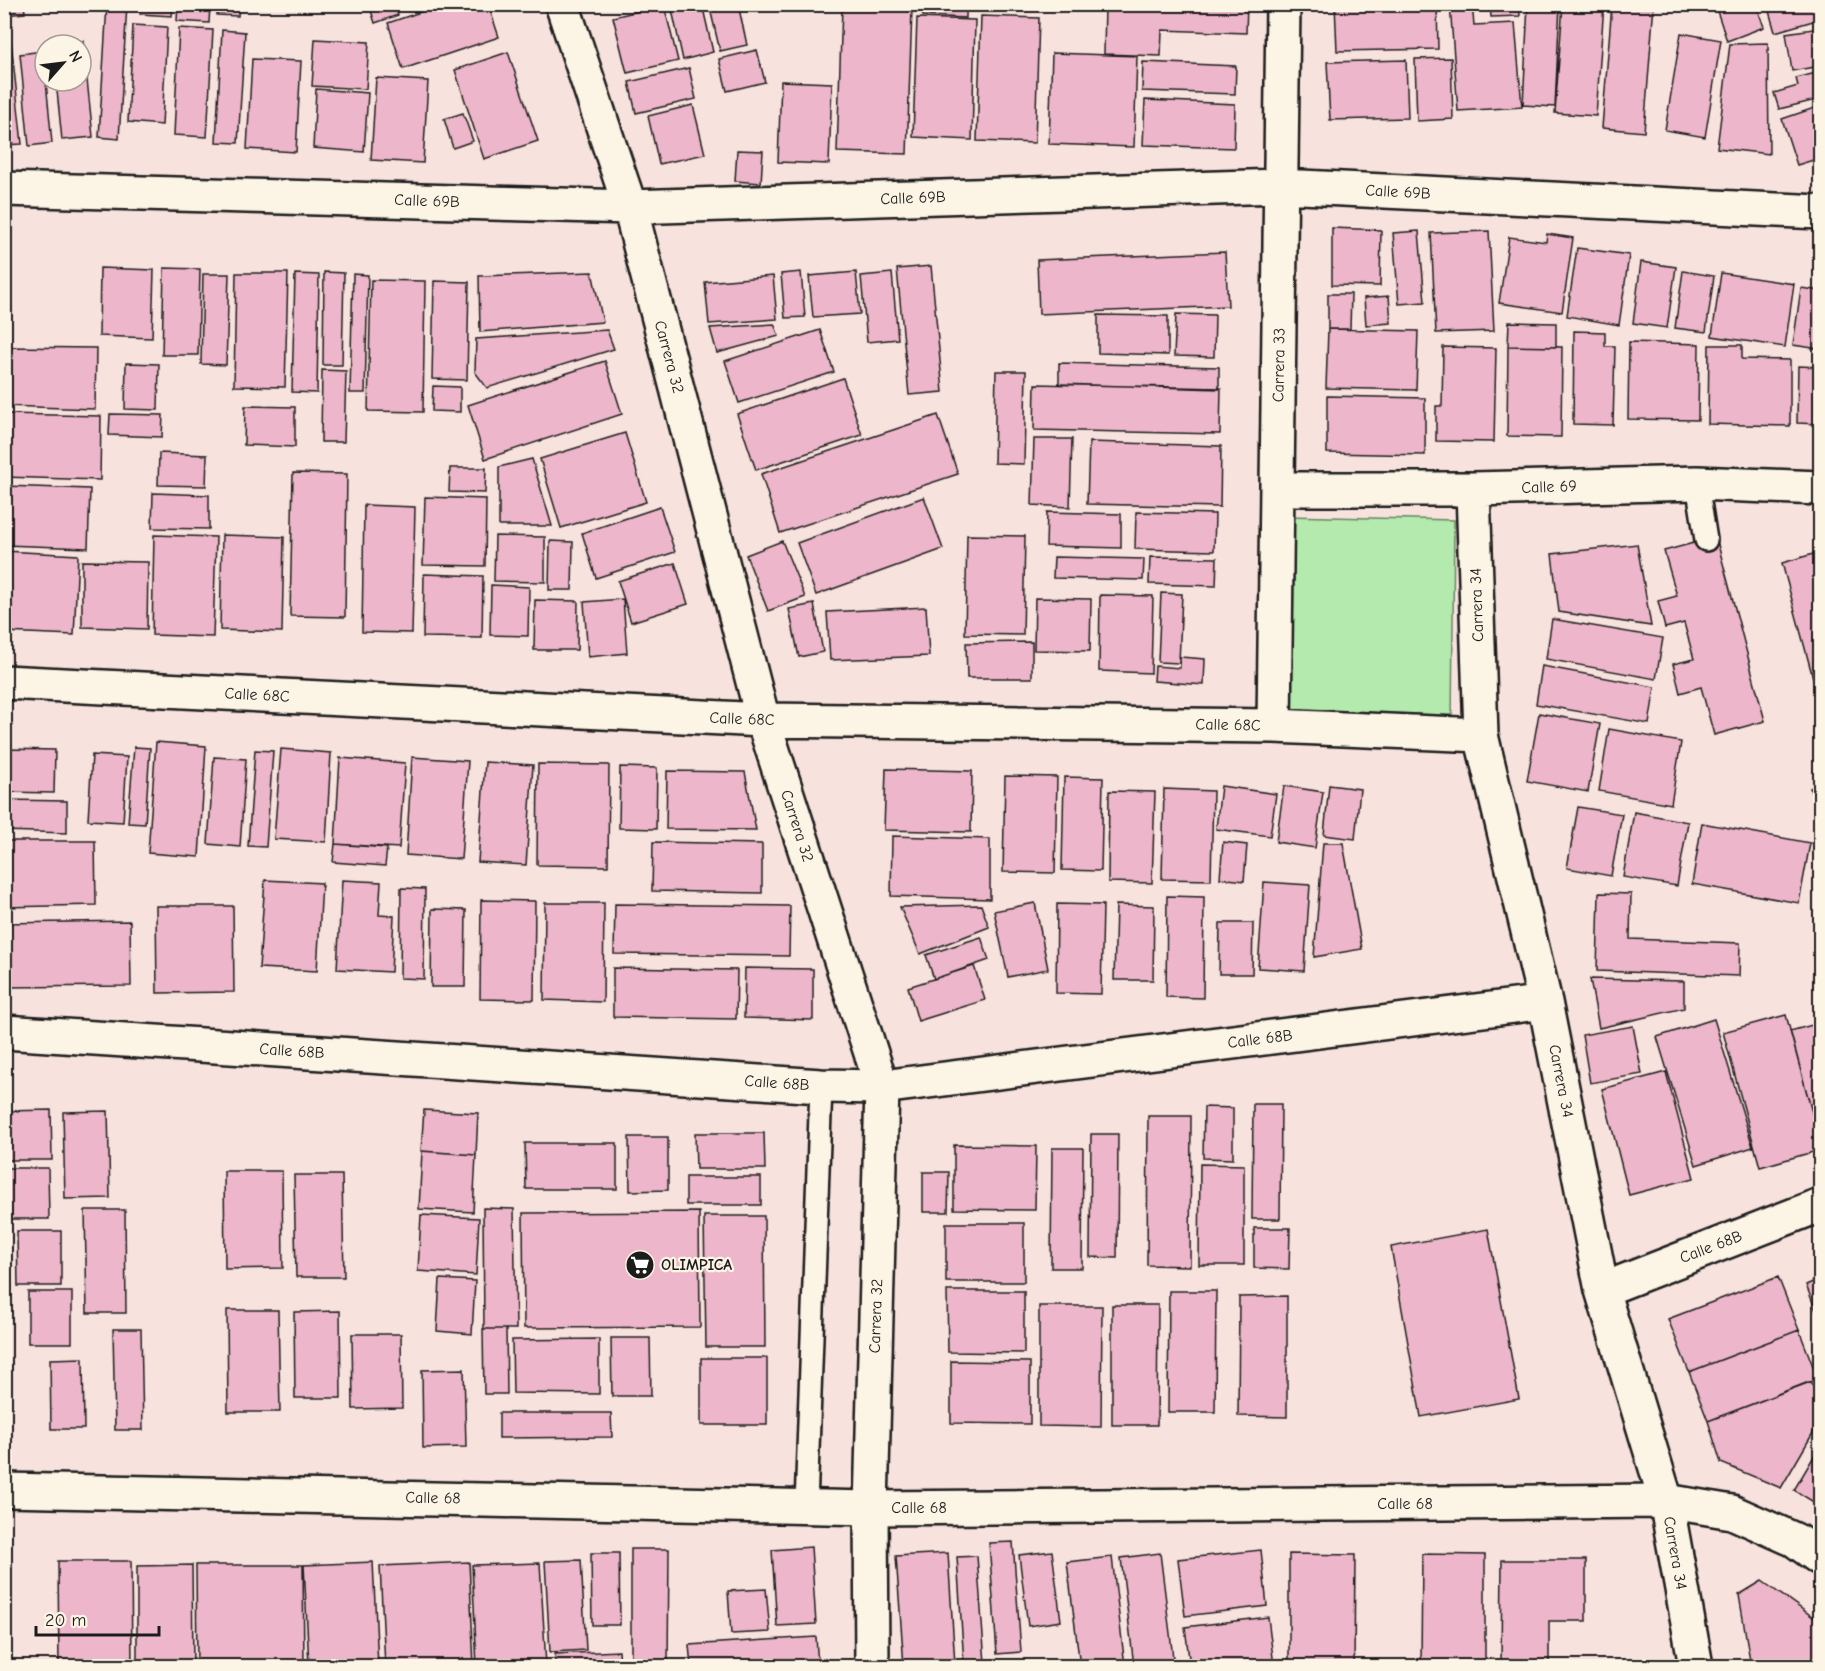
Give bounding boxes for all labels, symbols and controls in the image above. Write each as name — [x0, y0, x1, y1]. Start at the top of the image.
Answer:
north arrow — [33, 33, 93, 93]
text: N — [65, 48, 86, 65]
street label: Calle 69B — [1365, 181, 1431, 203]
street label: Calle 69B — [880, 188, 946, 208]
street label: Calle 69B — [394, 191, 460, 211]
street label: Carrera 32 — [651, 319, 687, 395]
street label: Carrera 33 — [1269, 328, 1289, 402]
street label: Calle 69 — [1521, 477, 1577, 497]
street label: Carrera 34 — [1467, 568, 1487, 642]
street label: Calle 68C — [224, 684, 290, 706]
street label: Calle 68C — [709, 709, 775, 729]
street label: Calle 68C — [1195, 715, 1261, 735]
street label: Carrera 32 — [777, 788, 817, 864]
street label: Calle 68B — [1227, 1026, 1294, 1052]
street label: Calle 68B — [259, 1040, 325, 1062]
street label: Carrera 34 — [1545, 1043, 1577, 1119]
street label: Calle 68B — [744, 1072, 810, 1094]
street label: Calle 68B — [1677, 1227, 1745, 1267]
supermarket icon: OLIMPICA — [624, 1249, 656, 1281]
place label: OLIMPICA — [661, 1256, 732, 1274]
street label: Carrera 32 — [866, 1278, 886, 1354]
street label: Calle 68 — [405, 1489, 461, 1507]
street label: Calle 68 — [1377, 1495, 1433, 1513]
street label: Calle 68 — [891, 1499, 947, 1517]
street label: Carrera 34 — [1660, 1515, 1690, 1591]
scale bar — [36, 1599, 159, 1637]
text: 20 m — [45, 1610, 86, 1631]

